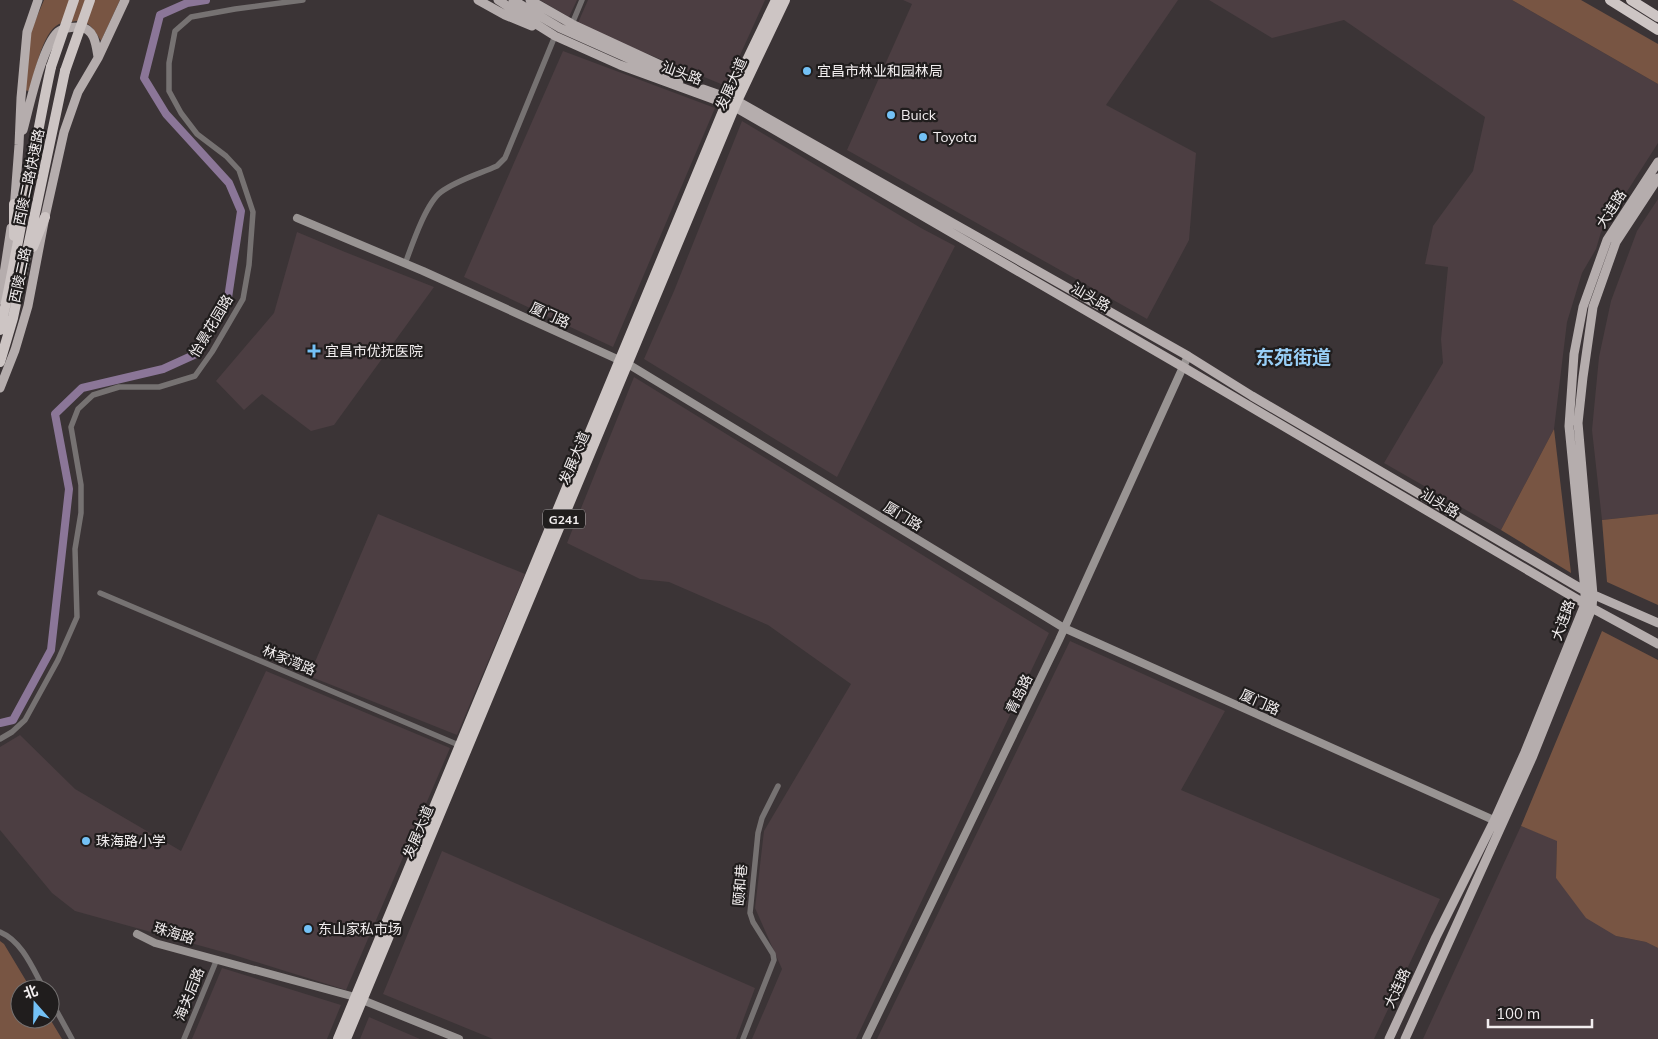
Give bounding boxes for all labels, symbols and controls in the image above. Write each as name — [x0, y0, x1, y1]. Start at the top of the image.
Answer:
street label: 发展大道 — [711, 55, 751, 113]
street label: 汕头路 — [659, 57, 705, 89]
place label: 宜昌市林业和园林局 — [817, 62, 943, 80]
marker: 宜昌市林业和园林局 — [801, 65, 813, 77]
place label: Buick — [901, 106, 937, 124]
marker: Buick — [885, 109, 897, 121]
street label: 西陵二路快速路 — [10, 127, 48, 227]
place label: Toyota — [933, 128, 977, 146]
marker: Toyota — [917, 131, 929, 143]
street label: 大连路 — [1592, 186, 1630, 232]
street label: 西陵二路 — [5, 246, 35, 304]
street label: 汕头路 — [1068, 279, 1114, 315]
street label: 怡景花园路 — [185, 291, 237, 361]
street label: 厦门路 — [527, 298, 573, 332]
place label: 宜昌市优抚医院 — [325, 342, 423, 360]
marker: 宜昌市优抚医院 — [307, 344, 321, 358]
district label: 东苑街道 — [1255, 345, 1331, 369]
street label: 发展大道 — [555, 429, 593, 487]
street label: 汕头路 — [1417, 484, 1463, 522]
street label: 厦门路 — [880, 497, 926, 535]
road number: G241 — [543, 509, 585, 528]
street label: 大连路 — [1547, 597, 1579, 643]
street label: 林家湾路 — [260, 641, 318, 679]
street label: 青岛路 — [1002, 671, 1036, 717]
street label: 厦门路 — [1237, 685, 1283, 719]
street label: 发展大道 — [399, 803, 437, 861]
place label: 珠海路小学 — [96, 832, 166, 850]
marker: 珠海路小学 — [80, 835, 92, 847]
street label: 颐和巷 — [729, 863, 751, 907]
street label: 珠海路 — [151, 918, 197, 948]
place label: 东山家私市场 — [318, 920, 402, 938]
marker: 东山家私市场 — [302, 923, 314, 935]
street label: 海关后路 — [170, 965, 208, 1023]
street label: 大连路 — [1380, 965, 1414, 1011]
north arrow — [10, 979, 60, 1029]
text: 北 — [21, 981, 40, 1003]
scale bar — [1488, 996, 1592, 1028]
text: 100 m — [1496, 1004, 1540, 1023]

